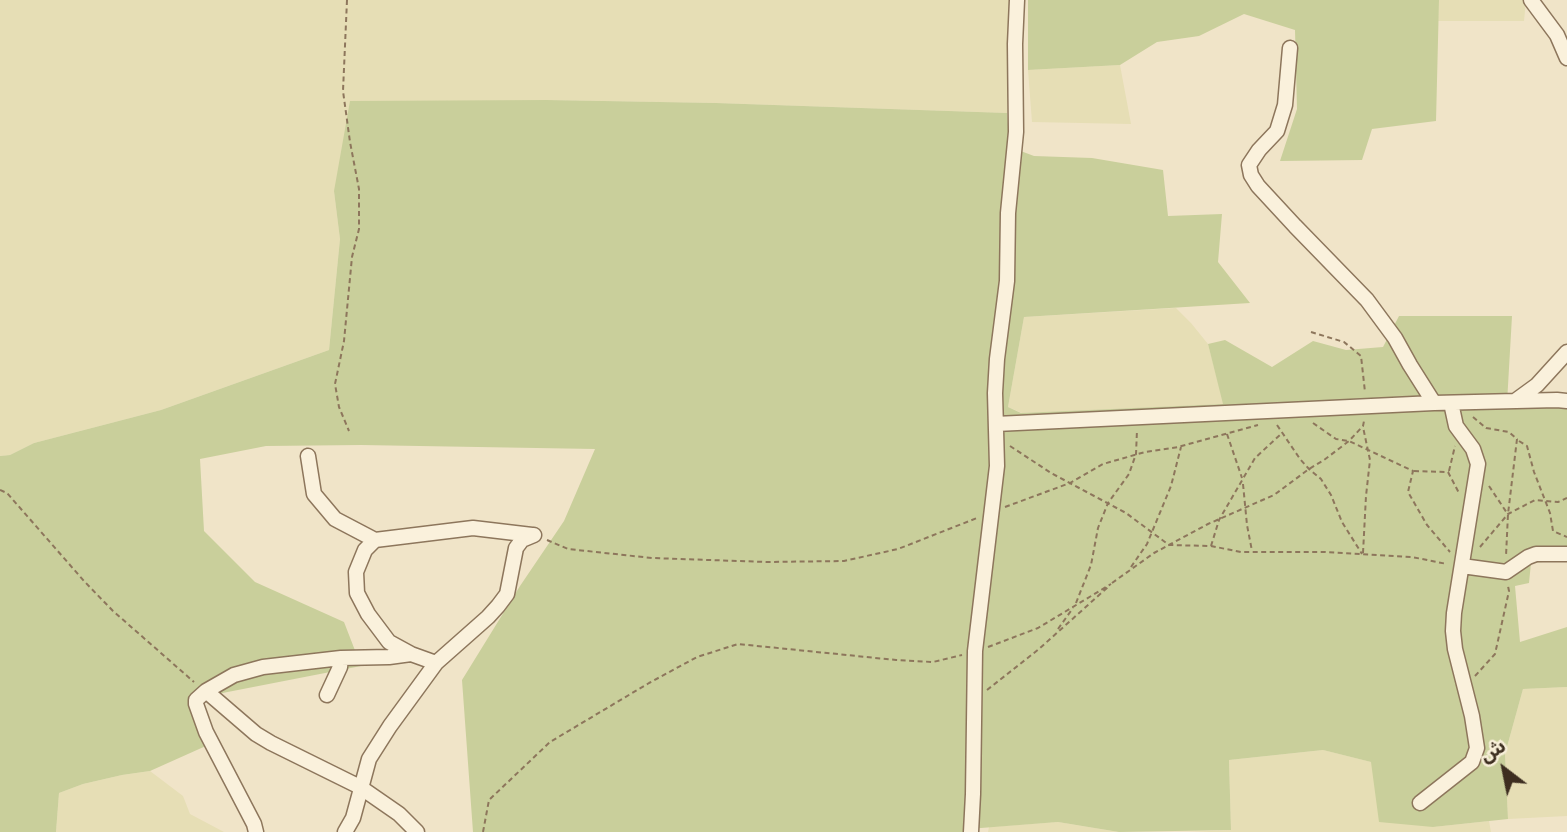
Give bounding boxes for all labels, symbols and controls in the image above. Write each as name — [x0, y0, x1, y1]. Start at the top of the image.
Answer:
north arrow — [1469, 734, 1539, 804]
text: ش — [1475, 734, 1510, 767]

